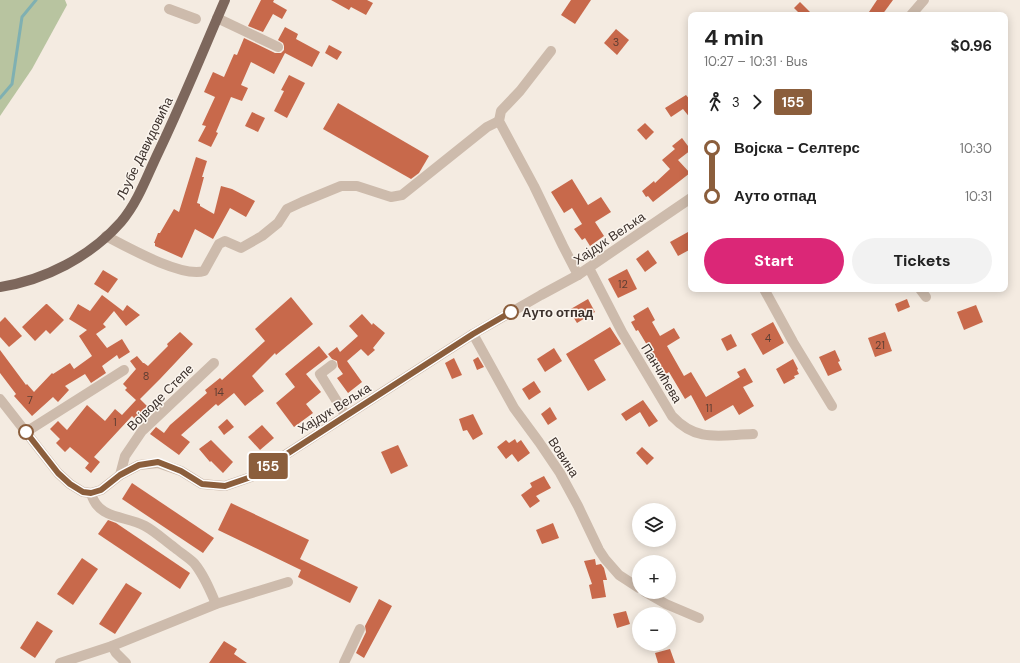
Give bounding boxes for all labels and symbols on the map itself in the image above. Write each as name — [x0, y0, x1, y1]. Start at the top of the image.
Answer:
house number: 3 — [613, 35, 619, 49]
street label: Љубе Давидовића — [112, 93, 177, 202]
street label: Хајдук Вељка — [570, 208, 649, 269]
house number: 12 — [618, 277, 628, 291]
marker: Ауто отпад — [503, 304, 519, 320]
place label: Ауто отпад — [522, 304, 594, 321]
house number: 4 — [765, 331, 772, 345]
house number: 21 — [875, 338, 885, 352]
street label: Панчићева — [637, 340, 686, 407]
street label: Војводе Степе — [123, 360, 197, 434]
house number: 8 — [143, 369, 149, 383]
street label: Хајдук Вељка — [295, 379, 375, 438]
house number: 14 — [214, 385, 224, 399]
house number: 7 — [27, 393, 33, 407]
house number: 11 — [706, 401, 712, 415]
house number: 1 — [113, 415, 117, 429]
unlabelled marker — [18, 424, 34, 440]
street label: Вовина — [544, 434, 583, 481]
line badge: 155 — [245, 453, 291, 479]

